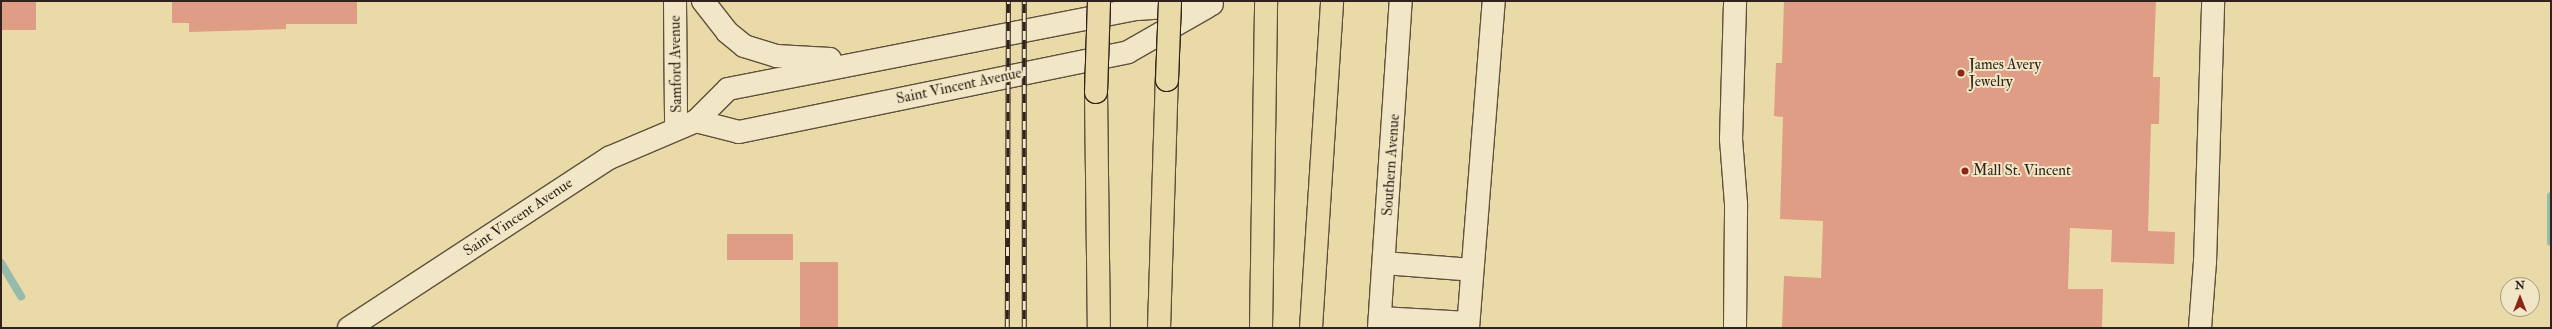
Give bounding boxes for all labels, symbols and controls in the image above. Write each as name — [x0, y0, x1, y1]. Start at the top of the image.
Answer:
street label: Samford Avenue — [666, 15, 686, 113]
place label: James Avery Jewelry — [1969, 55, 2041, 90]
street label: Saint Vincent Avenue — [895, 64, 1023, 108]
marker: James Avery Jewelry — [1956, 68, 1966, 78]
street label: Southern Avenue — [1378, 113, 1404, 217]
place label: Mall St. Vincent — [1973, 162, 2071, 180]
marker: Mall St. Vincent — [1960, 166, 1970, 176]
street label: Saint Vincent Avenue — [460, 174, 576, 260]
north arrow — [2500, 277, 2540, 317]
text: N — [2515, 279, 2525, 292]

